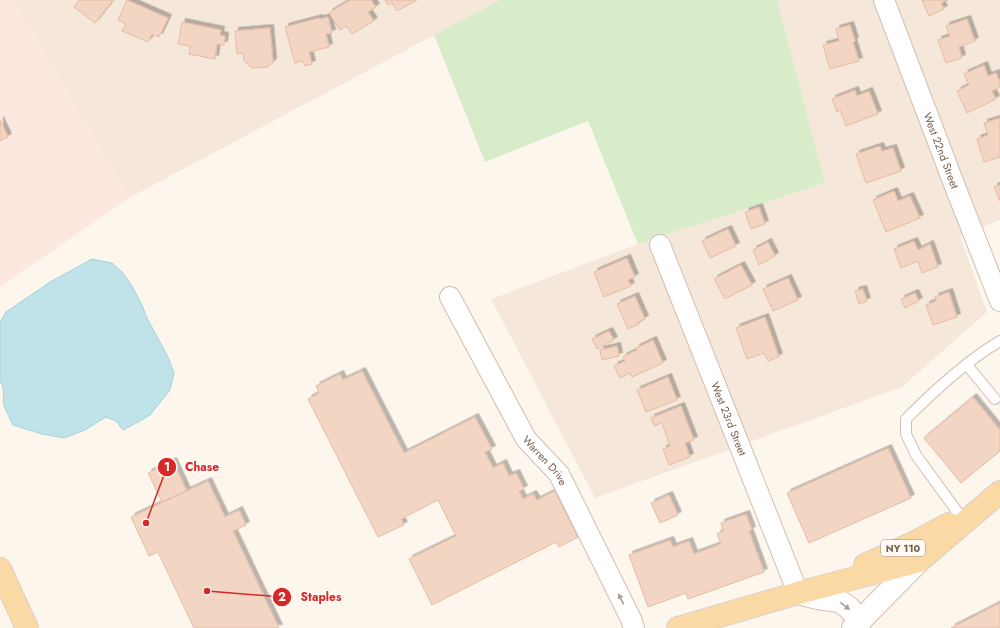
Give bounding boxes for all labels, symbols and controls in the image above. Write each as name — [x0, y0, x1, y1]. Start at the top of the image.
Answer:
street label: West 22nd Street — [920, 110, 963, 191]
street label: West 23rd Street — [707, 380, 751, 458]
street label: Warren Drive — [519, 432, 572, 488]
callout: Chase — [157, 455, 227, 479]
text: 1 — [164, 458, 170, 476]
text: Chase — [185, 458, 219, 476]
road number: NY 110 — [881, 540, 925, 556]
callout: Staples — [272, 585, 349, 609]
text: 2 — [278, 588, 286, 606]
text: Staples — [301, 588, 342, 606]
one-way arrow — [618, 593, 624, 604]
one-way arrow — [840, 601, 851, 610]

